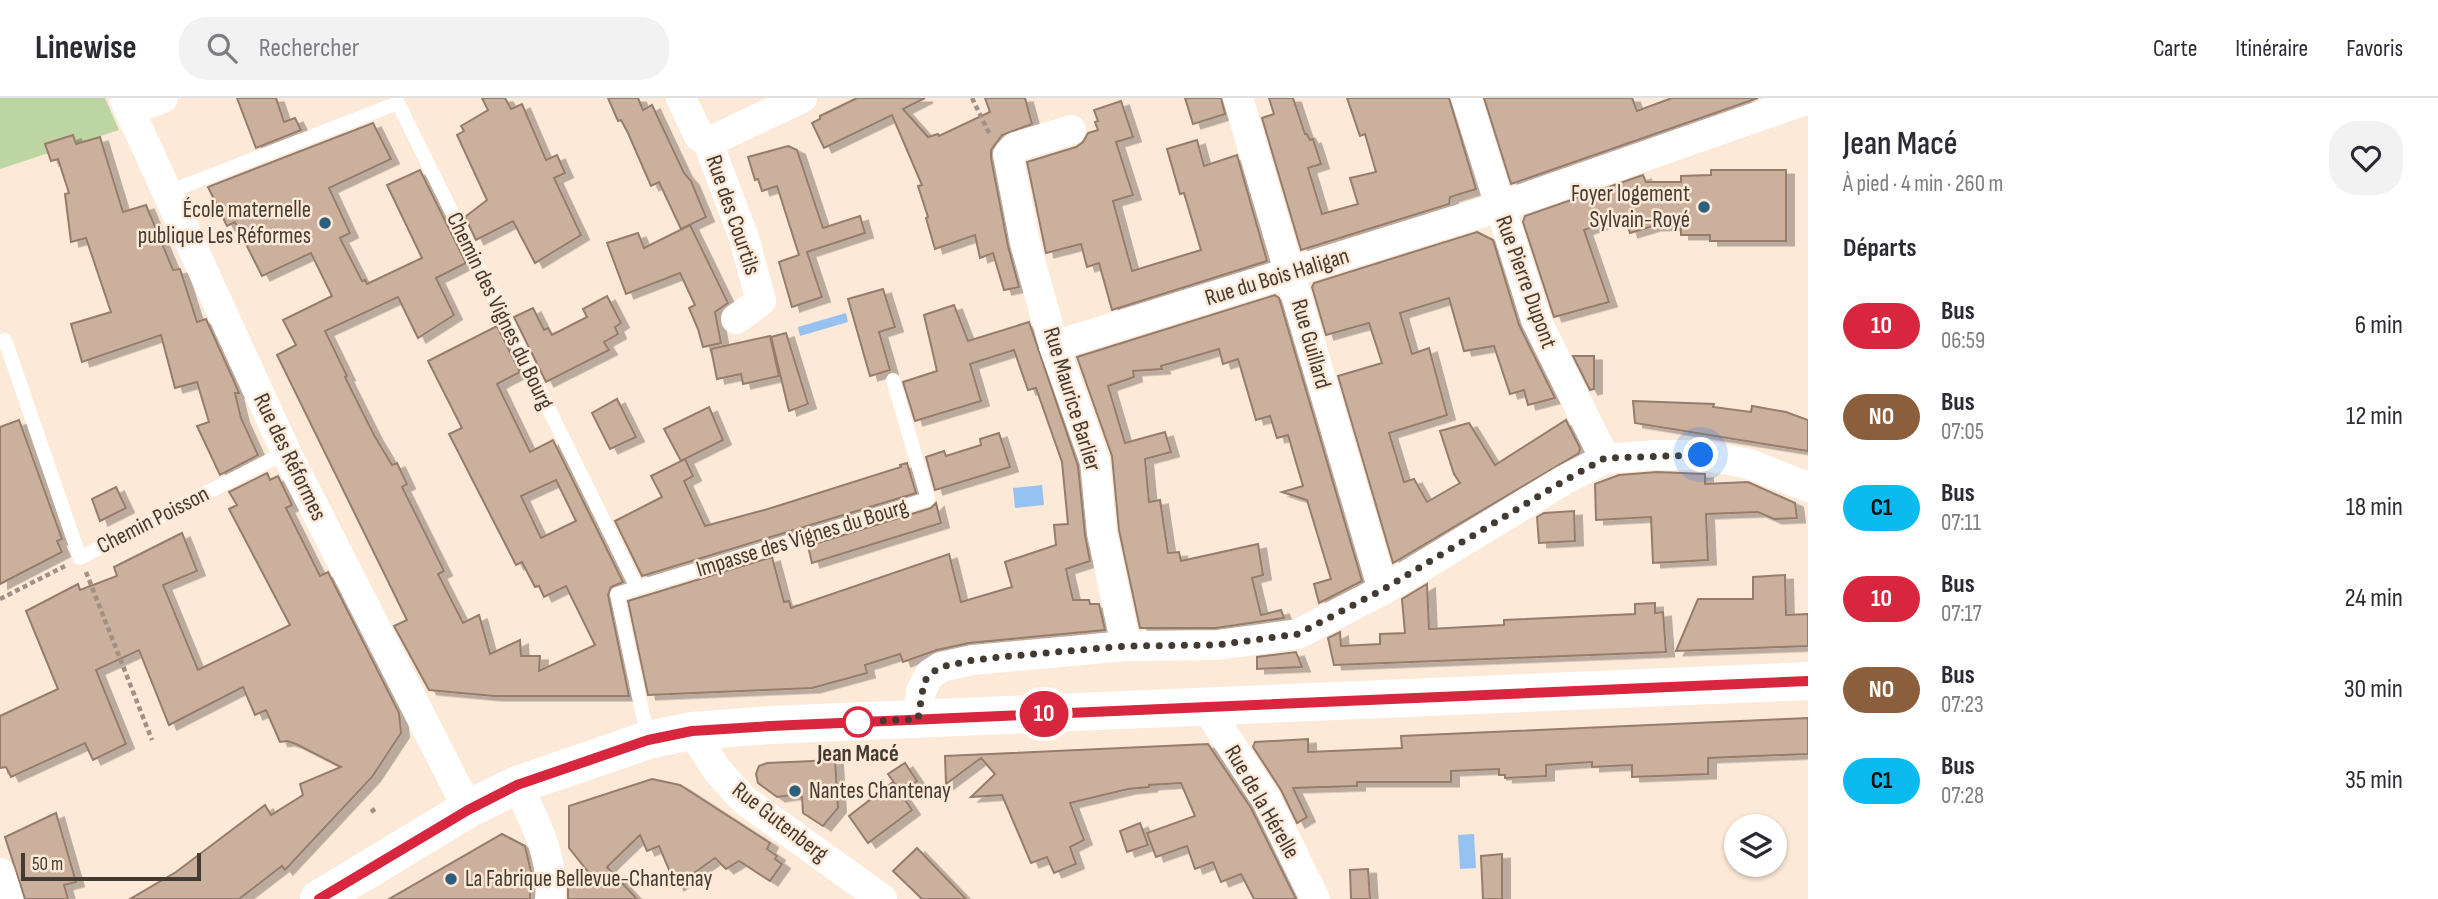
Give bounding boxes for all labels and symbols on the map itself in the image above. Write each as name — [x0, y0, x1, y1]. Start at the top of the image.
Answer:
street label: Rue des Courtils — [699, 151, 767, 279]
place label: Foyer logement Sylvain-Royé — [1571, 180, 1690, 234]
place label: École maternelle publique Les Réformes — [138, 196, 311, 250]
marker: Foyer logement Sylvain-Royé — [1696, 199, 1712, 215]
street label: Chemin des Vignes du Bourg — [440, 208, 560, 414]
street label: Rue Pierre Dupont — [1489, 212, 1563, 352]
marker: École maternelle publique Les Réformes — [317, 215, 333, 231]
street label: Rue du Bois Haligan — [1202, 242, 1352, 312]
street label: Rue Guillard — [1285, 296, 1337, 392]
street label: Rue Maurice Barlier — [1037, 324, 1107, 475]
street label: Rue des Réformes — [247, 389, 333, 525]
your location — [1683, 437, 1718, 472]
street label: Chemin Poisson — [92, 480, 214, 560]
street label: Impasse des Vignes du Bourg — [693, 492, 911, 584]
line badge: 10 — [1012, 691, 1076, 737]
marker: Jean Macé — [843, 707, 873, 737]
place label: Jean Macé — [816, 740, 899, 768]
street label: Rue de la Hérelle — [1218, 740, 1306, 864]
street label: Rue Gutenberg — [726, 776, 834, 868]
place label: Nantes Chantenay — [809, 777, 951, 805]
marker: Nantes Chantenay — [787, 783, 803, 799]
scale bar — [21, 850, 201, 882]
place label: La Fabrique Bellevue-Chantenay — [465, 865, 713, 893]
marker: La Fabrique Bellevue-Chantenay — [443, 871, 459, 887]

